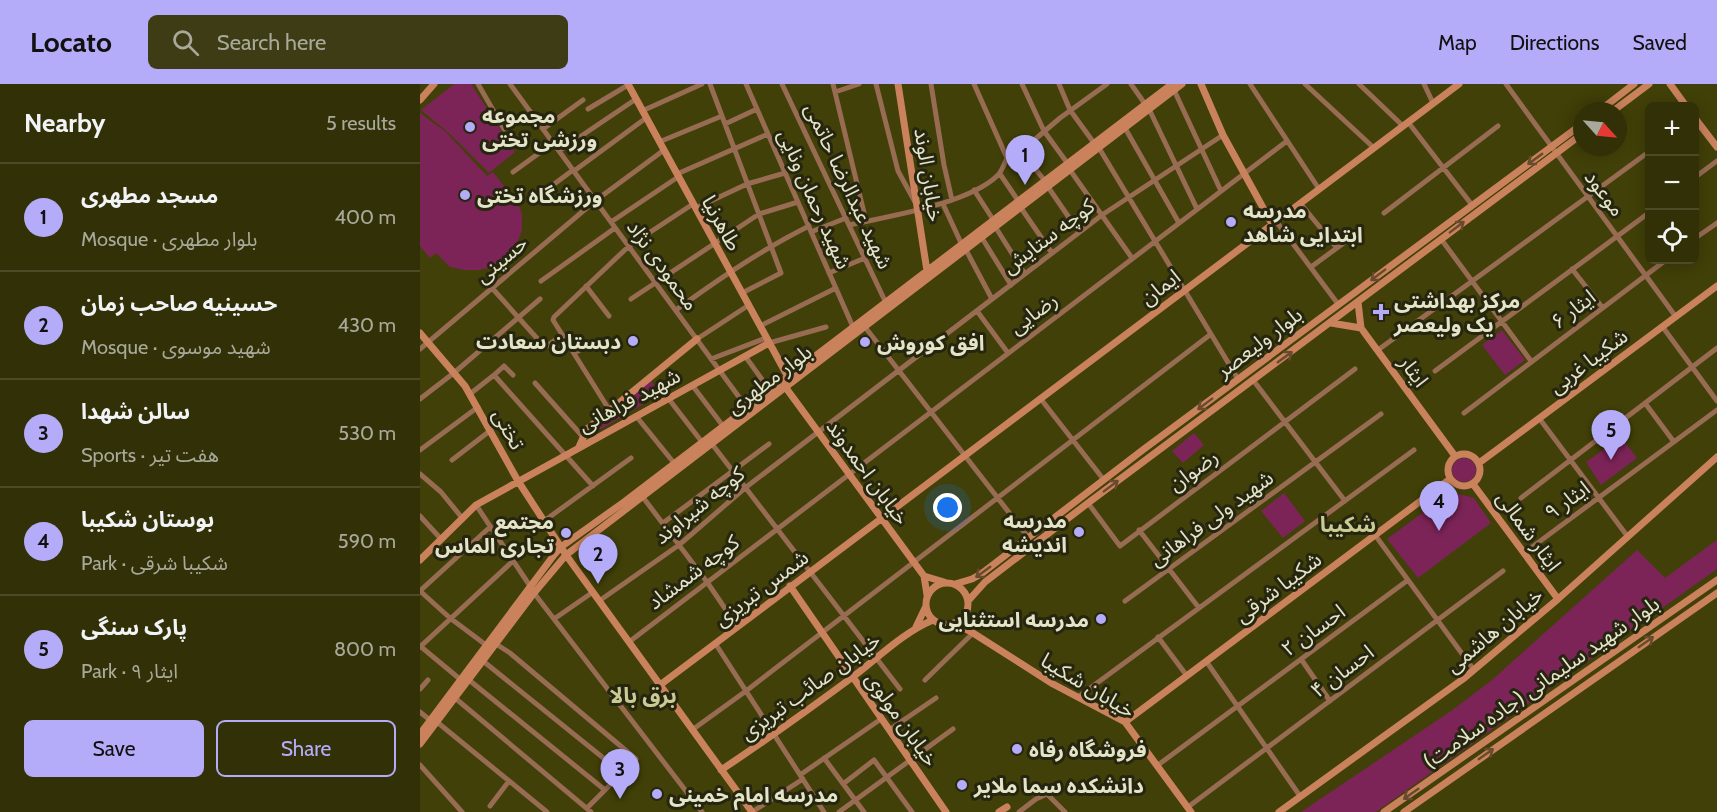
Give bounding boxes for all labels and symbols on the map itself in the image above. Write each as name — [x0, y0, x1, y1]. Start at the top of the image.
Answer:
street label: شهید عبدالرضا حاتمی — [800, 99, 898, 273]
north arrow — [1573, 102, 1627, 156]
place label: مجموعه ورزشی تختی — [482, 103, 597, 152]
marker: مجموعه ورزشی تختی — [463, 120, 477, 134]
street label: شهید رحمان ونایی — [773, 125, 857, 273]
street label: خیابان الوند — [909, 126, 949, 224]
pin: 1 — [1006, 135, 1044, 185]
one-way arrow — [1528, 153, 1544, 165]
street label: موعود — [1580, 165, 1630, 221]
place label: ورزشگاه تختی — [477, 183, 603, 208]
marker: ورزشگاه تختی — [458, 188, 472, 202]
street label: طاهرنیا — [697, 191, 747, 255]
street label: کوچه ستایش — [997, 193, 1100, 280]
place label: مدرسه ابتدایی شاهد — [1243, 198, 1363, 247]
street label: محمودی نژاد — [622, 215, 704, 315]
marker: مدرسه ابتدایی شاهد — [1224, 215, 1238, 229]
one-way arrow — [1449, 221, 1465, 234]
street label: حسینی — [470, 230, 532, 288]
street label: ایمان — [1135, 264, 1185, 310]
one-way arrow — [1371, 268, 1387, 281]
street label: ایثار ۶ — [1546, 284, 1600, 334]
street label: رضایی — [1004, 287, 1062, 339]
place label: مرکز بهداشتی یک ولیعصر — [1393, 288, 1520, 337]
street label: بلوار ولیعصر — [1210, 302, 1307, 383]
marker: مرکز بهداشتی یک ولیعصر — [1372, 303, 1390, 321]
street label: شکیبا غربی — [1544, 323, 1632, 399]
place label: دبستان سعادت — [476, 329, 621, 354]
place label: افق کوروش — [877, 330, 984, 356]
marker: دبستان سعادت — [626, 334, 640, 348]
marker: افق کوروش — [858, 335, 872, 349]
street label: بلوار مطهری — [721, 339, 817, 419]
street label: ایثار — [1394, 350, 1434, 392]
one-way arrow — [1276, 351, 1292, 363]
street label: شهید فراهانی — [574, 363, 684, 437]
one-way arrow — [1198, 397, 1214, 410]
street label: تختی — [488, 404, 530, 454]
pin: 5 — [1592, 410, 1630, 460]
street label: خیابان احمدوند — [821, 414, 915, 530]
street label: رضوان — [1163, 444, 1223, 496]
street label: کوچه شیراوند — [649, 461, 750, 550]
street label: شهید ولی فراهانی — [1144, 465, 1278, 571]
street label: ایثار ۹ — [1540, 475, 1594, 525]
one-way arrow — [1103, 479, 1119, 492]
pin: 4 — [1420, 482, 1458, 531]
street label: ایثار شمالی — [1491, 486, 1567, 576]
your location — [933, 493, 962, 522]
place label: مدرسه اندیشه — [1002, 508, 1067, 557]
place label: مجتمع تجاری الماس — [435, 509, 554, 558]
district label: شکیبا — [1320, 511, 1376, 538]
marker: مدرسه اندیشه — [1072, 525, 1086, 539]
marker: مجتمع تجاری الماس — [559, 526, 573, 540]
street label: کوچه شمشاد — [642, 529, 745, 615]
pin: 2 — [578, 534, 618, 584]
street label: شمس تبریزی — [709, 544, 813, 632]
street label: شکیبا شرقی — [1230, 546, 1326, 628]
one-way arrow — [975, 566, 991, 578]
street label: خیابان هاشمی — [1440, 582, 1548, 678]
street label: بلوار شهید سلیمانی (جاده سلامت) — [1418, 591, 1664, 773]
street label: احسان ۲ — [1276, 599, 1350, 661]
place label: مدرسه استثنایی — [939, 607, 1089, 632]
marker: مدرسه استثنایی — [1094, 612, 1108, 626]
street label: خیابان صائب تبریزی — [735, 627, 885, 745]
one-way arrow — [1637, 636, 1653, 648]
street label: احسان ۴ — [1306, 639, 1378, 703]
street label: خیابان شکیبا — [1036, 647, 1140, 723]
street label: خیابان مولوی — [860, 667, 944, 771]
district label: برق بالا — [609, 682, 677, 709]
place label: فروشگاه رفاه — [1029, 737, 1147, 762]
marker: فروشگاه رفاه — [1010, 742, 1024, 756]
one-way arrow — [1477, 748, 1494, 760]
pin: 3 — [600, 750, 640, 799]
place label: دانشکده سما ملایر — [973, 773, 1144, 798]
marker: دانشکده سما ملایر — [955, 778, 969, 792]
place label: مدرسه امام خمینی — [669, 782, 838, 811]
marker: مدرسه امام خمینی — [650, 787, 664, 801]
one-way arrow — [1403, 788, 1419, 800]

